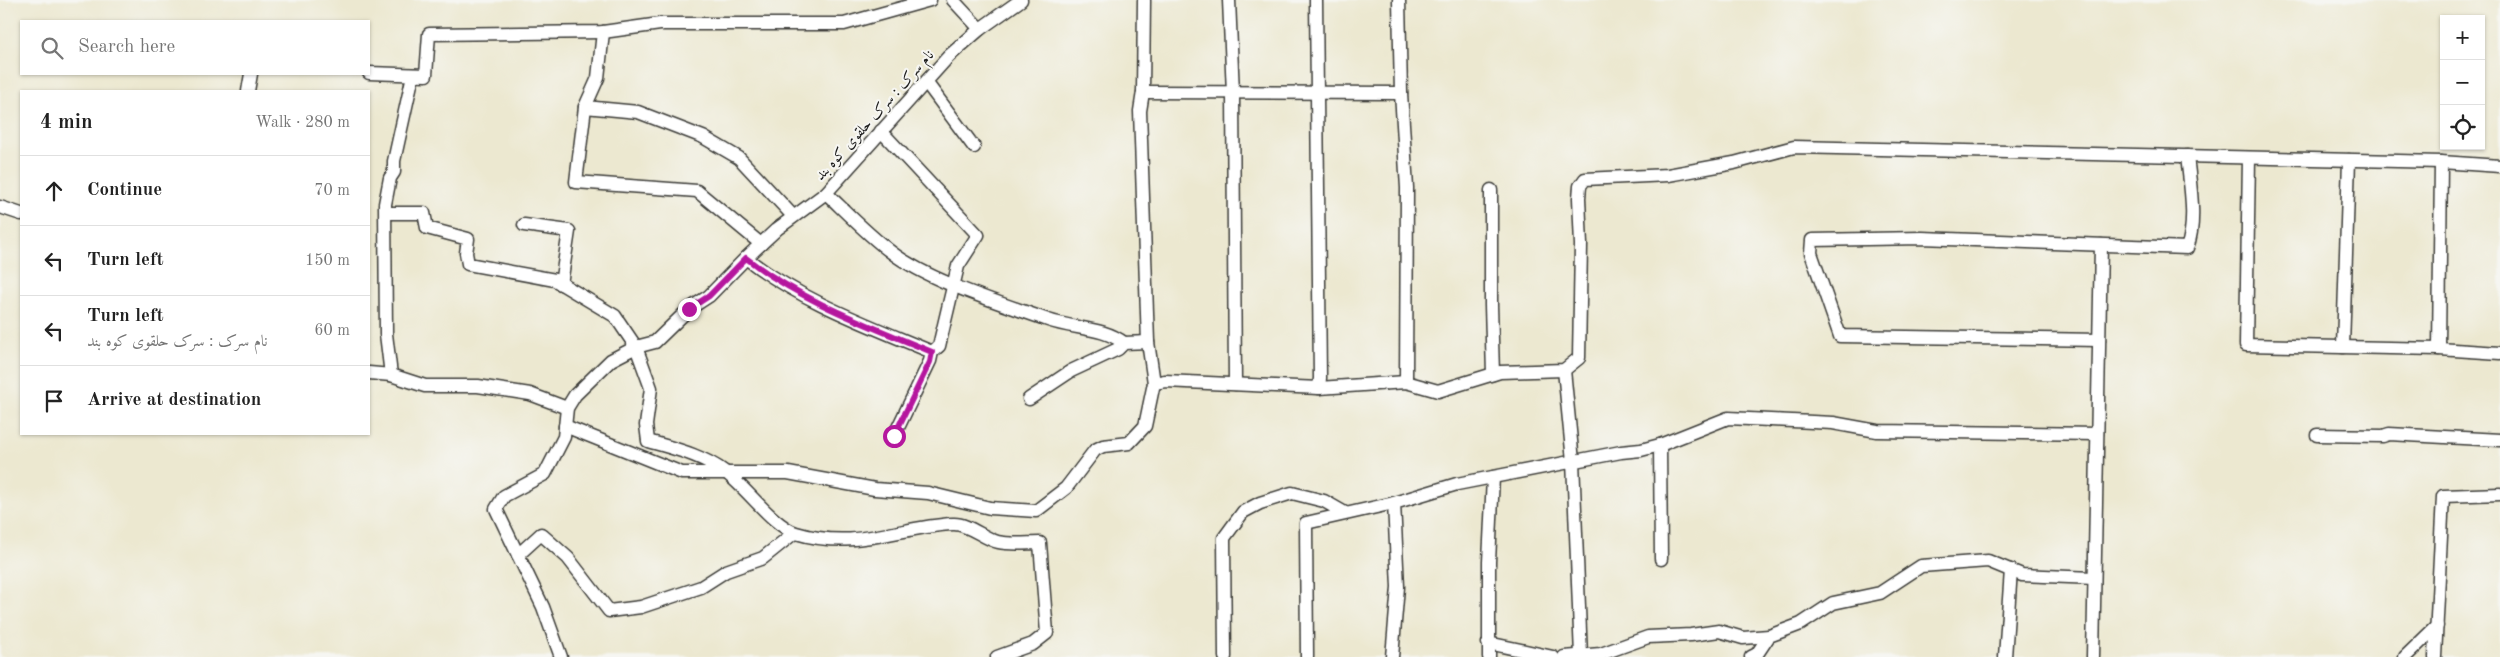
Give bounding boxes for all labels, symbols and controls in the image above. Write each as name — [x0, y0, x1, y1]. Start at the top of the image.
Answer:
map controls — [2440, 15, 2485, 150]
button: + — [2440, 15, 2485, 60]
search box — [20, 20, 370, 75]
icon: search — [38, 34, 66, 62]
text: Search here — [78, 38, 175, 57]
street label: نام سرک : سرک حلقوی کوه بند — [812, 47, 940, 187]
button: − — [2440, 60, 2485, 105]
button: locate — [2440, 105, 2485, 150]
text: 4 min — [40, 112, 93, 133]
text: Walk · 280 m — [255, 115, 350, 131]
icon: ahead — [40, 177, 68, 205]
text: Continue — [87, 181, 162, 200]
text: 70 m — [314, 183, 350, 199]
icon: left — [40, 247, 68, 275]
text: Turn left — [87, 251, 164, 270]
text: 150 m — [305, 253, 350, 269]
route end — [678, 298, 701, 321]
text: Turn left — [87, 307, 164, 326]
icon: left — [40, 317, 68, 345]
text: 60 m — [314, 323, 350, 339]
text: نام سرک : سرک حلقوی کوه بند — [87, 334, 268, 350]
icon: arrive — [40, 387, 68, 415]
text: Arrive at destination — [87, 391, 261, 410]
route start — [883, 425, 906, 448]

